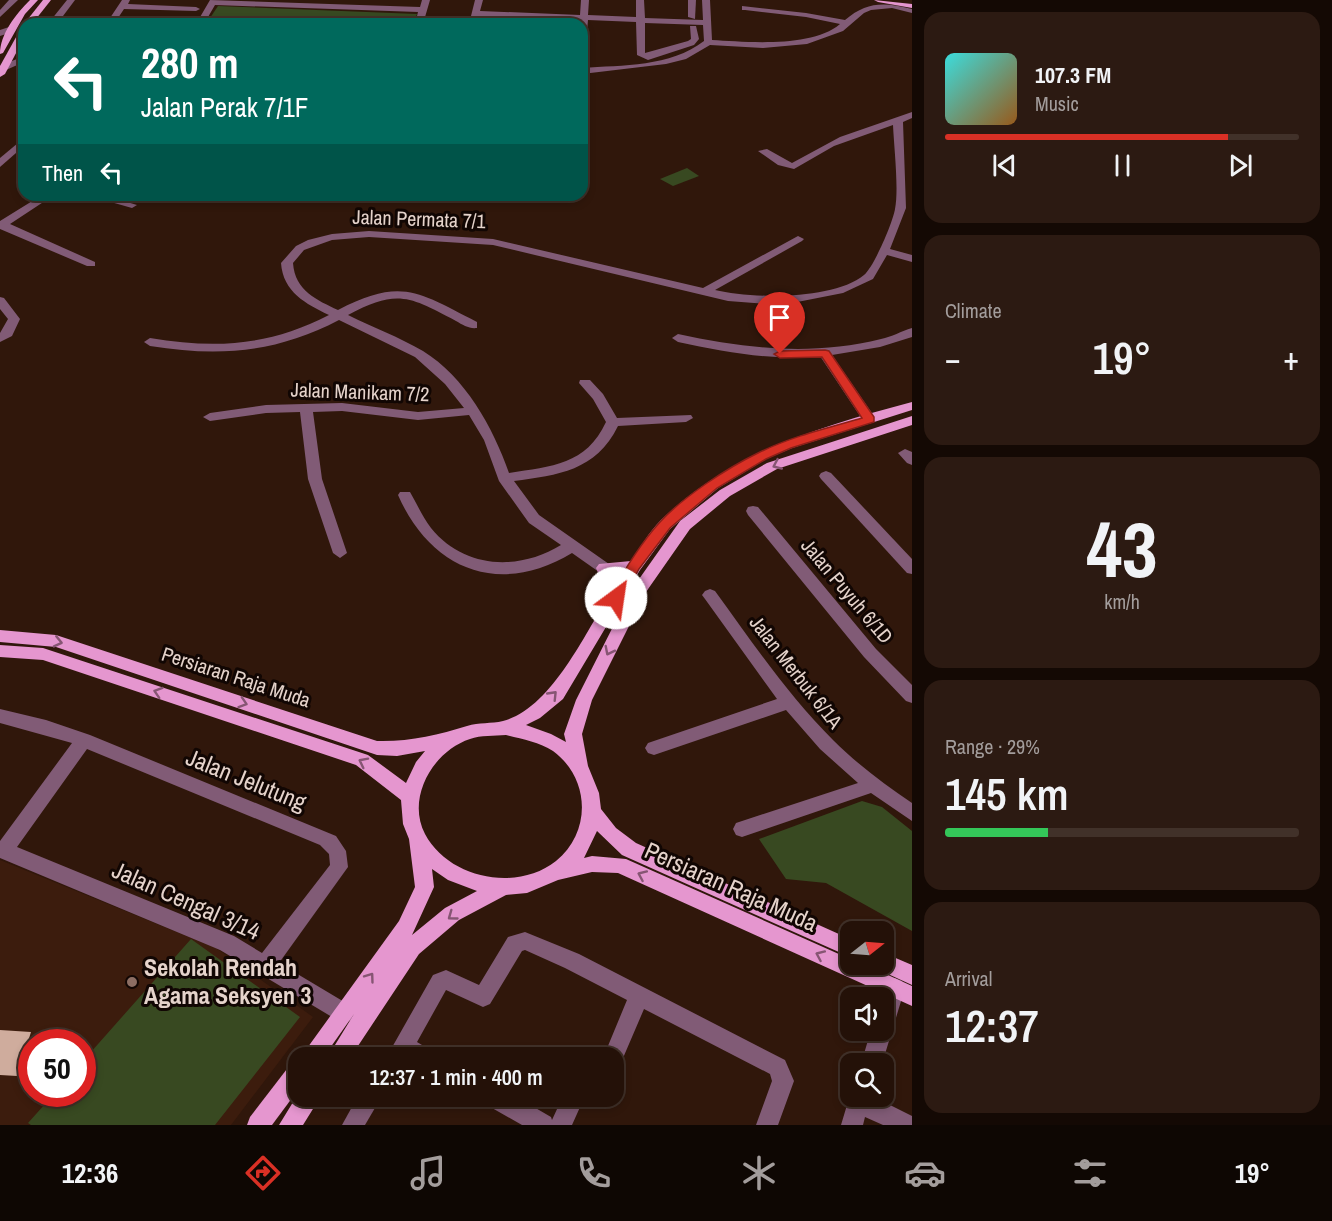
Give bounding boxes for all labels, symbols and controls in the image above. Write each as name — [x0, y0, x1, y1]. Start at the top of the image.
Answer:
text: 280 m — [141, 35, 239, 91]
icon: left — [42, 42, 120, 120]
text: 107.3 FM — [1035, 60, 1111, 90]
text: Jalan Perak 7/1F — [141, 89, 308, 125]
text: Music — [1035, 90, 1079, 117]
icon: previous — [988, 149, 1021, 182]
icon: pause — [1106, 149, 1139, 182]
icon: next — [1224, 149, 1257, 182]
icon: left — [95, 156, 128, 189]
text: Then — [42, 158, 83, 188]
street label: Jalan Permata 7/1 — [352, 203, 486, 234]
pin — [754, 292, 805, 354]
text: Climate — [945, 297, 1002, 324]
icon: arrive — [763, 301, 796, 334]
text: 19° — [1092, 327, 1152, 388]
text: − — [945, 336, 961, 380]
text: + — [1283, 336, 1299, 380]
street label: Jalan Manikam 7/2 — [290, 376, 430, 407]
one-way arrow — [772, 457, 783, 469]
text: 43 — [1086, 496, 1158, 601]
street label: Jalan Puyuh 6/1D — [795, 532, 899, 649]
position arrow — [584, 566, 648, 630]
text: km/h — [1104, 588, 1140, 615]
street label: Jalan Merbuk 6/1A — [744, 610, 849, 734]
one-way arrow — [53, 635, 63, 648]
street label: Persiaran Raja Muda — [158, 640, 314, 713]
one-way arrow — [604, 644, 616, 655]
one-way arrow — [154, 687, 164, 700]
one-way arrow — [546, 691, 557, 702]
one-way arrow — [237, 696, 248, 708]
text: Range · 29% — [945, 733, 1040, 760]
street label: Jalan Jelutung — [182, 740, 311, 818]
one-way arrow — [358, 758, 369, 769]
text: 145 km — [945, 763, 1069, 824]
street label: Persiaran Raja Muda — [640, 834, 823, 939]
street label: Jalan Cengal 3/14 — [107, 853, 265, 947]
one-way arrow — [638, 870, 649, 882]
one-way arrow — [447, 909, 458, 920]
north arrow — [840, 921, 894, 975]
map controls — [840, 921, 894, 1107]
one-way arrow — [816, 950, 827, 962]
place label: Sekolah Rendah Agama Seksyen 3 — [144, 951, 311, 1011]
text: Arrival — [945, 965, 992, 992]
one-way arrow — [363, 972, 374, 983]
marker: Sekolah Rendah Agama Seksyen 3 — [125, 975, 139, 989]
button: sound — [840, 987, 894, 1041]
text: 12:37 — [945, 995, 1039, 1056]
speed limit sign: 50 — [18, 1029, 96, 1107]
button: search — [840, 1053, 894, 1107]
text: 12:37 · 1 min · 400 m — [369, 1062, 543, 1092]
icon: directions — [242, 1152, 284, 1194]
icon: music — [407, 1152, 449, 1194]
icon: phone — [573, 1152, 615, 1194]
icon: climate — [738, 1152, 780, 1194]
icon: car — [904, 1152, 946, 1194]
icon: filters — [1069, 1152, 1111, 1194]
text: 12:36 — [62, 1155, 118, 1191]
text: 19° — [1235, 1155, 1270, 1191]

